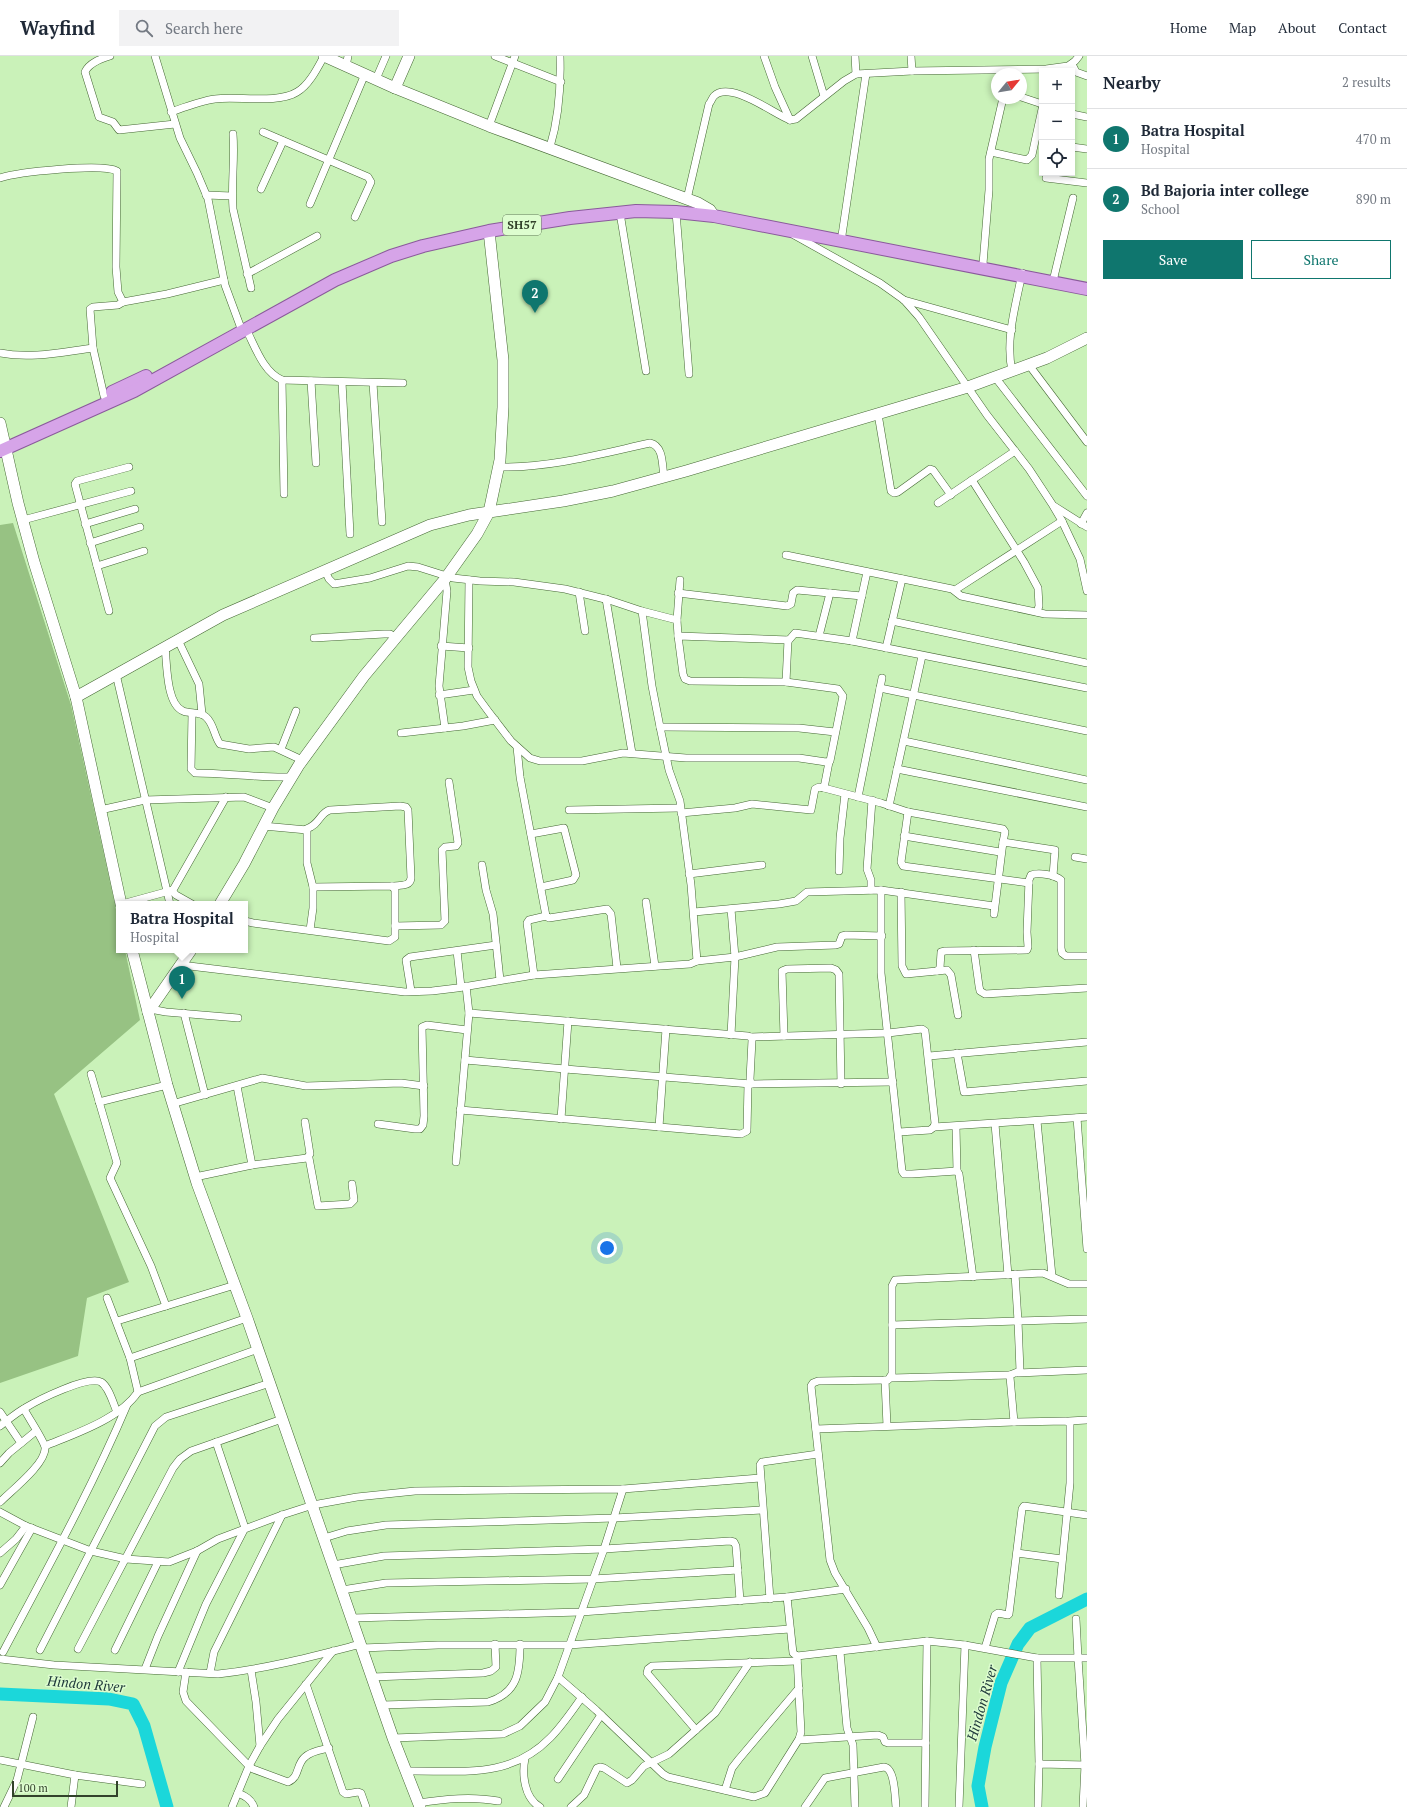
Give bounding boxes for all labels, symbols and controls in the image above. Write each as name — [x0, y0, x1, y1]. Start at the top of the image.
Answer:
search box — [119, 10, 399, 46]
text: Wayfind — [20, 15, 95, 40]
icon: search — [133, 17, 155, 39]
text: Search here — [165, 18, 243, 38]
text: Home — [1170, 18, 1207, 37]
text: Map — [1229, 18, 1256, 37]
text: About — [1278, 18, 1316, 37]
text: Contact — [1338, 18, 1387, 37]
north arrow — [991, 68, 1027, 104]
map controls — [1039, 68, 1075, 176]
button: + — [1039, 68, 1075, 104]
text: Nearby — [1103, 71, 1161, 94]
text: 2 results — [1342, 73, 1391, 91]
button: − — [1039, 104, 1075, 140]
text: Batra Hospital — [1141, 120, 1245, 140]
text: 1 — [1112, 130, 1120, 148]
text: 470 m — [1356, 130, 1391, 148]
button: locate — [1039, 140, 1075, 176]
text: Hospital — [1141, 140, 1190, 158]
text: Bd Bajoria inter college — [1141, 180, 1309, 200]
text: 2 — [1112, 190, 1120, 208]
text: 890 m — [1356, 190, 1391, 208]
text: School — [1141, 200, 1180, 218]
road number: SH57 — [503, 215, 541, 235]
button: Save — [1103, 240, 1243, 279]
button: Share — [1251, 240, 1391, 279]
pin: 2 — [522, 280, 548, 313]
popup — [116, 901, 248, 953]
text: Batra Hospital — [130, 908, 234, 928]
text: Hospital — [130, 928, 179, 946]
pin: 1 — [169, 966, 195, 999]
your location — [597, 1238, 617, 1258]
water label: Hindon River — [961, 1662, 1002, 1744]
water label: Hindon River — [45, 1671, 126, 1696]
scale bar — [12, 1779, 118, 1798]
text: 100 m — [18, 1781, 48, 1795]

